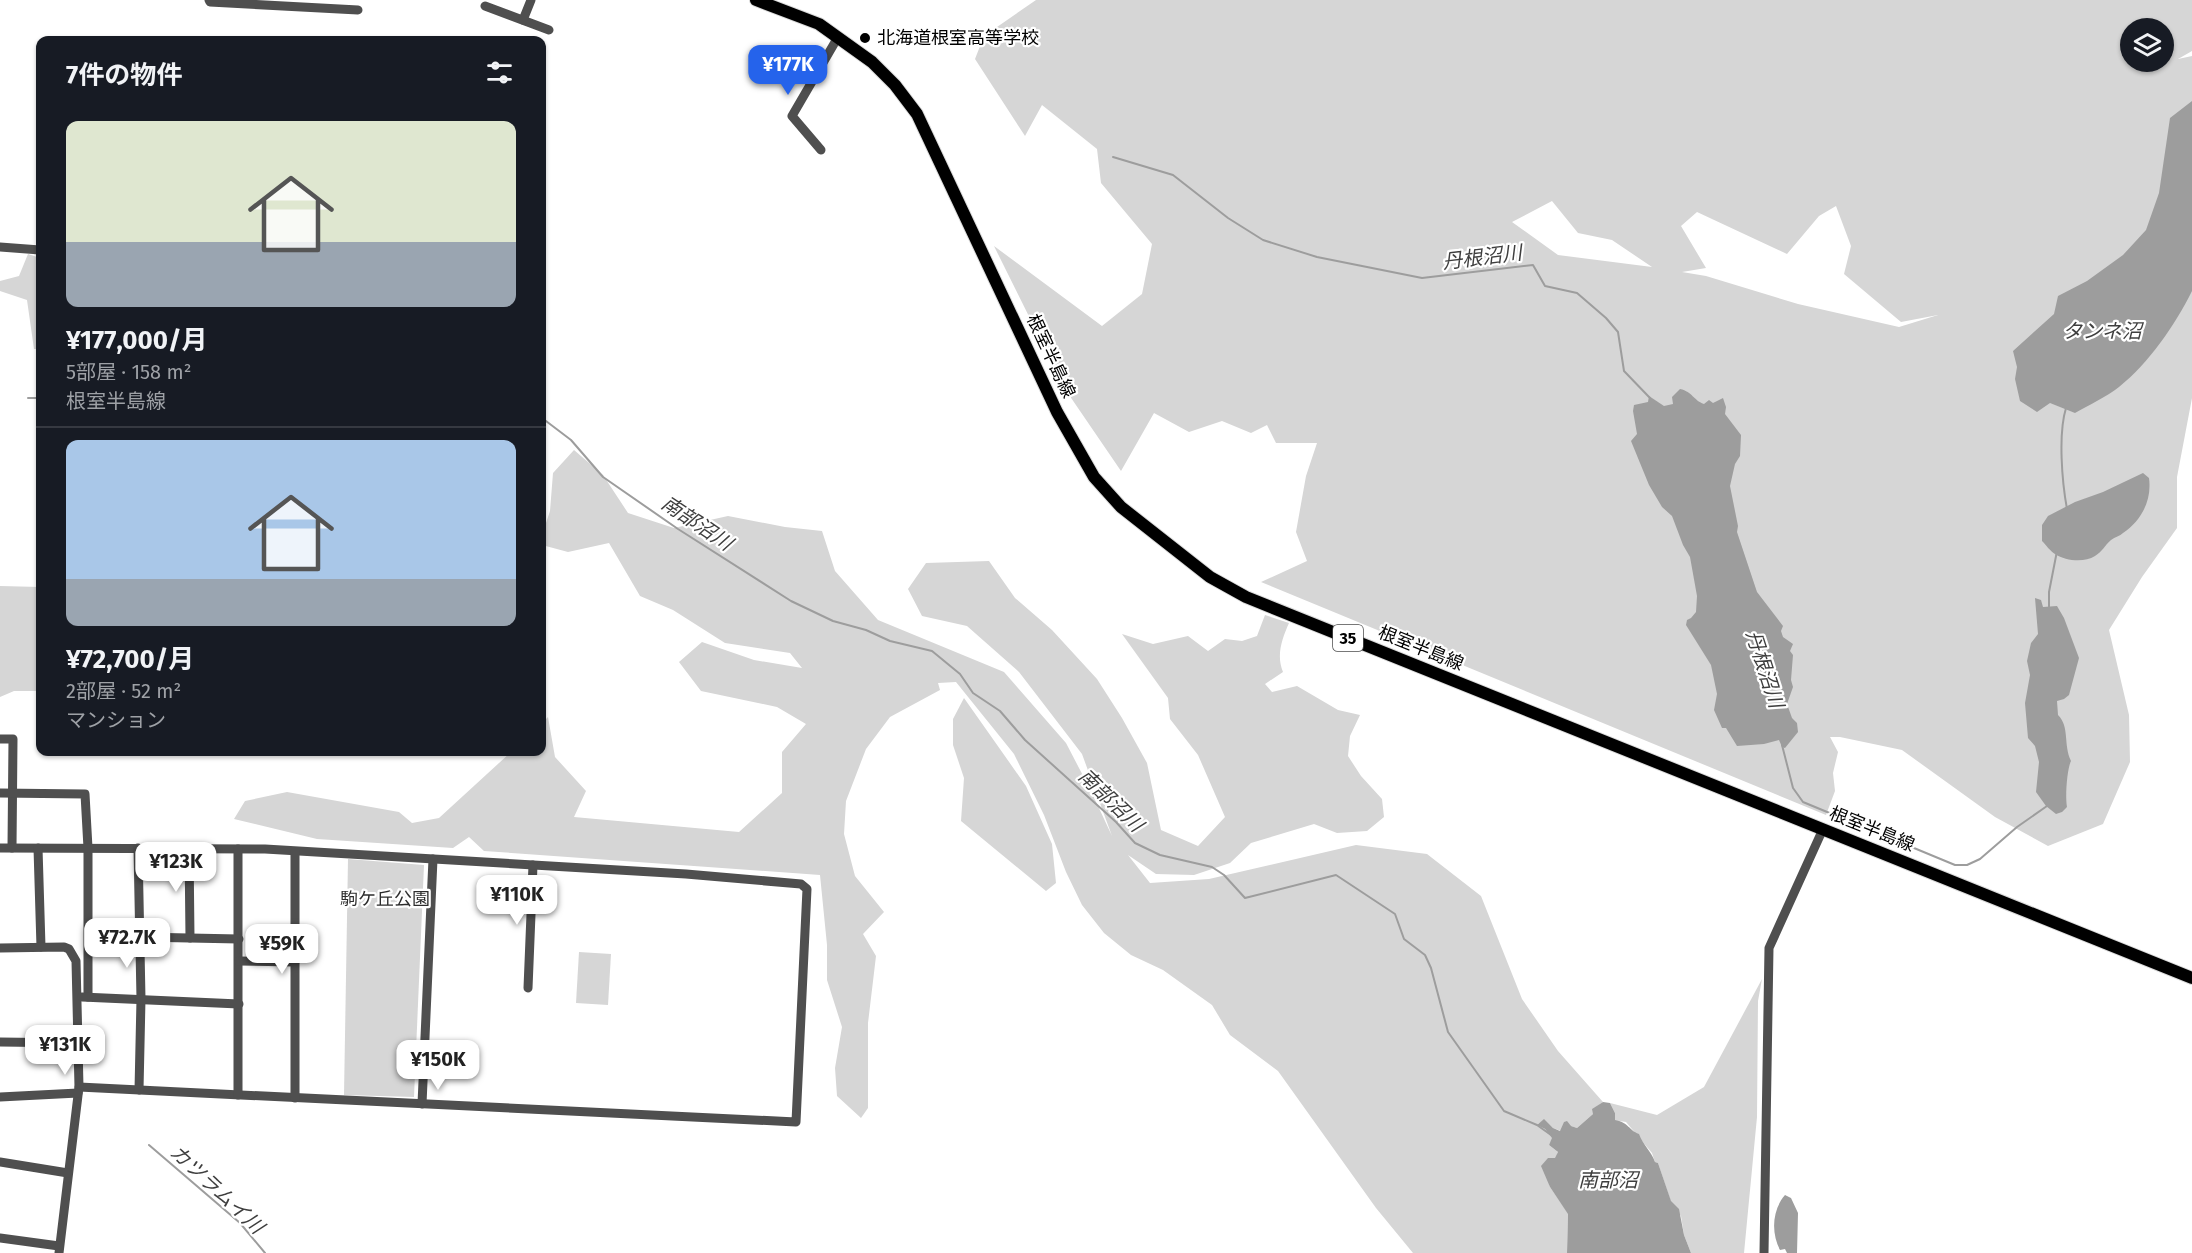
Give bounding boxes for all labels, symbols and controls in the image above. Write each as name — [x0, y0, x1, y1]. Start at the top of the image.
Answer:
map controls — [2120, 18, 2174, 72]
button: layers — [2120, 18, 2174, 72]
place label: 北海道根室高等学校 — [877, 27, 1039, 49]
marker: 北海道根室高等学校 — [858, 31, 872, 45]
pin: ¥177K — [746, 45, 830, 96]
text: ¥177K — [762, 52, 814, 76]
icon: filters — [483, 56, 516, 89]
text: 7件の物件 — [66, 60, 182, 91]
icon: home — [237, 160, 345, 268]
water label: 丹根沼川 — [1441, 240, 1525, 274]
street label: 根室半島線 — [1022, 311, 1080, 401]
water label: タンネ沼 — [2062, 319, 2145, 343]
text: ¥177,000/月 — [66, 325, 207, 356]
text: 5部屋 · 158 m² — [66, 360, 191, 384]
text: 根室半島線 — [66, 389, 166, 413]
icon: home — [237, 479, 345, 587]
water label: 南部沼川 — [657, 491, 739, 556]
street label: 根室半島線 — [1375, 621, 1467, 675]
road number: 35 — [1333, 625, 1363, 651]
water label: 丹根沼川 — [1741, 627, 1789, 713]
text: ¥72,700/月 — [66, 644, 194, 675]
text: 2部屋 · 52 m² — [66, 679, 181, 703]
text: マンション — [66, 708, 166, 732]
water label: 南部沼川 — [1074, 764, 1150, 838]
street label: 根室半島線 — [1826, 802, 1918, 856]
pin: ¥123K — [134, 842, 218, 893]
text: ¥123K — [149, 849, 203, 873]
pin: ¥110K — [475, 875, 559, 926]
text: ¥110K — [490, 882, 544, 906]
park label: 駒ケ丘公園 — [340, 888, 430, 910]
pin: ¥72.7K — [78, 918, 176, 969]
pin: ¥59K — [246, 924, 318, 975]
text: ¥72.7K — [98, 925, 156, 949]
text: ¥59K — [259, 931, 305, 955]
pin: ¥131K — [23, 1025, 107, 1076]
text: ¥131K — [39, 1032, 91, 1056]
pin: ¥150K — [396, 1040, 480, 1091]
text: ¥150K — [410, 1047, 466, 1071]
water label: カツラムイ川 — [165, 1140, 270, 1240]
water label: 南部沼 — [1578, 1168, 1641, 1192]

